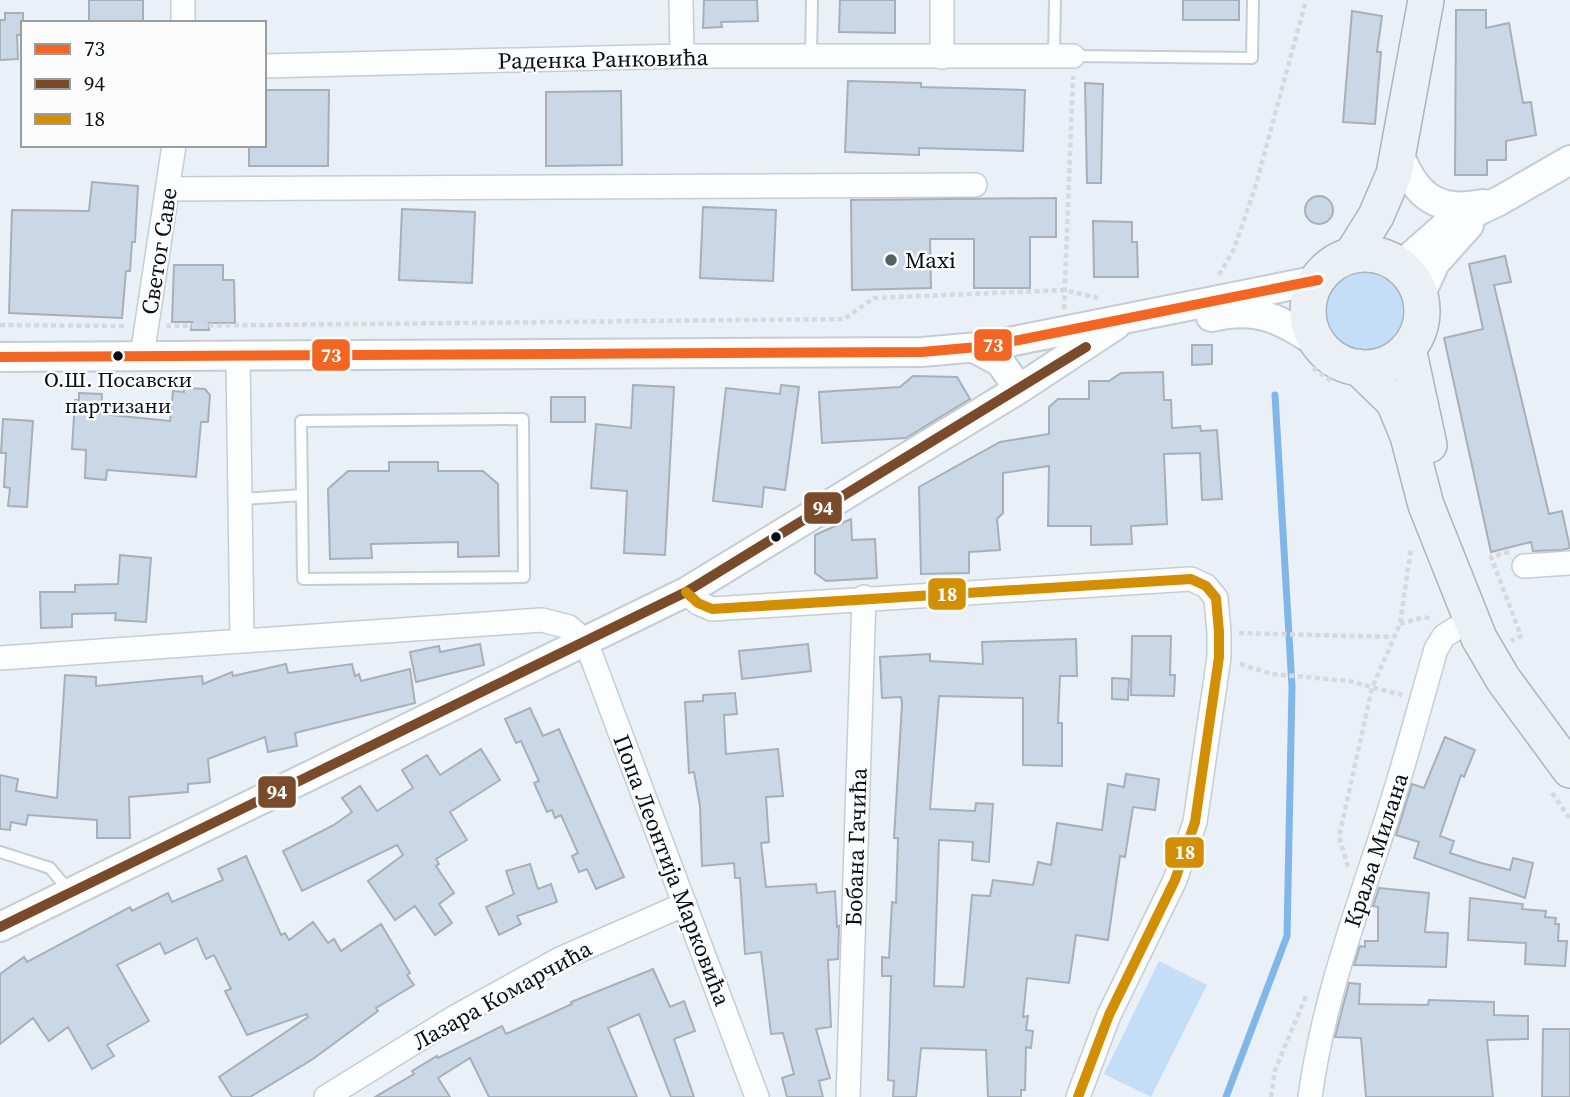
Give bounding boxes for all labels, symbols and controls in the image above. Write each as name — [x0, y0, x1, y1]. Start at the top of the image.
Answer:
legend — [21, 21, 266, 147]
text: 73 — [84, 34, 105, 63]
street label: Раденка Ранковића — [497, 41, 709, 77]
text: 94 — [84, 69, 105, 98]
text: 18 — [84, 104, 105, 133]
street label: Светог Саве — [133, 185, 185, 317]
place label: Maxi — [905, 244, 956, 276]
marker: Maxi — [883, 252, 899, 268]
line badge: 73 — [973, 328, 1013, 362]
text: 73 — [983, 332, 1003, 358]
line badge: 73 — [311, 338, 351, 372]
text: 73 — [321, 342, 341, 368]
marker: О.Ш. Посавски партизани — [111, 349, 125, 363]
place label: О.Ш. Посавски партизани — [44, 365, 192, 420]
line badge: 94 — [803, 491, 843, 525]
text: 94 — [813, 495, 833, 521]
unlabelled marker — [769, 530, 783, 544]
line badge: 18 — [927, 577, 967, 611]
text: 18 — [937, 581, 957, 607]
street label: Попа Леонтија Марковића — [605, 730, 739, 1010]
street label: Бобана Гачића — [837, 767, 875, 927]
street label: Краља Милана — [1336, 769, 1416, 931]
line badge: 94 — [257, 775, 297, 809]
text: 94 — [267, 779, 287, 805]
line badge: 18 — [1164, 836, 1205, 869]
text: 18 — [1175, 839, 1195, 865]
street label: Лазара Комарчића — [407, 932, 598, 1058]

